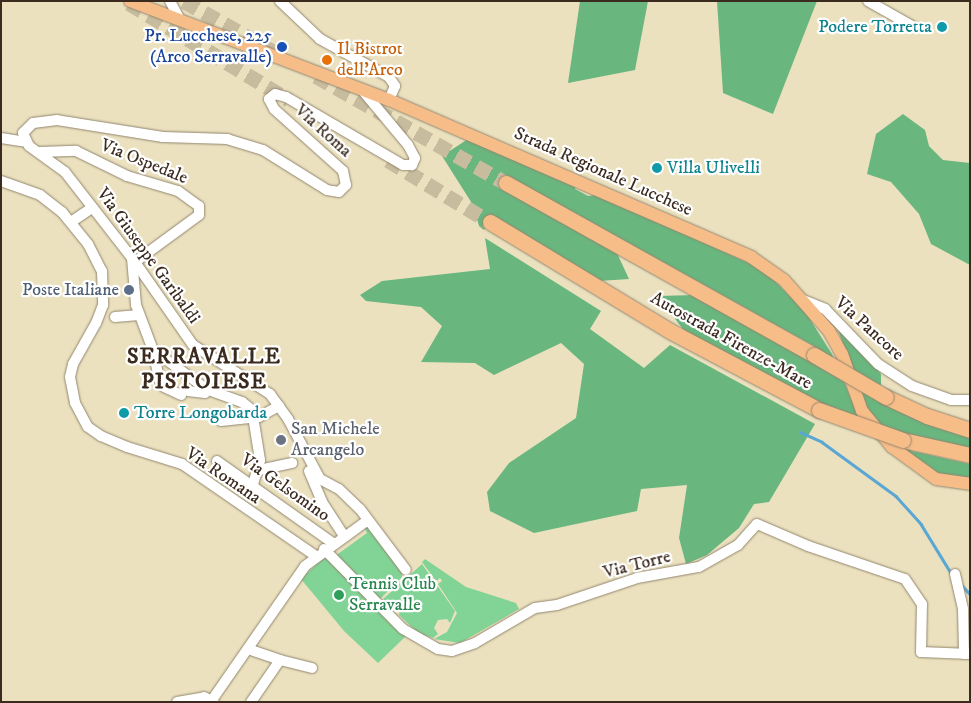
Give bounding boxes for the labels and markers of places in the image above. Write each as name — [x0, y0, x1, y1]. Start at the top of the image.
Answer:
place label: Podere Torretta — [818, 16, 932, 38]
marker: Podere Torretta — [936, 21, 948, 33]
place label: Pr. Lucchese, 225 (Arco Serravalle) — [144, 26, 272, 68]
place label: Il Bistrot dell'Arco — [337, 39, 403, 82]
marker: Pr. Lucchese, 225 (Arco Serravalle) — [276, 41, 288, 53]
marker: Il Bistrot dell'Arco — [321, 54, 333, 66]
place label: Villa Ulivelli — [667, 157, 760, 179]
marker: Villa Ulivelli — [651, 162, 663, 174]
place label: Poste Italiane — [22, 279, 119, 301]
marker: Poste Italiane — [123, 284, 135, 296]
place label: Torre Longobarda — [134, 402, 267, 424]
marker: Torre Longobarda — [118, 407, 130, 419]
place label: San Michele Arcangelo — [291, 419, 380, 462]
marker: San Michele Arcangelo — [275, 434, 287, 446]
place label: Tennis Club Serravalle — [349, 574, 436, 616]
marker: Tennis Club Serravalle — [333, 589, 345, 601]

